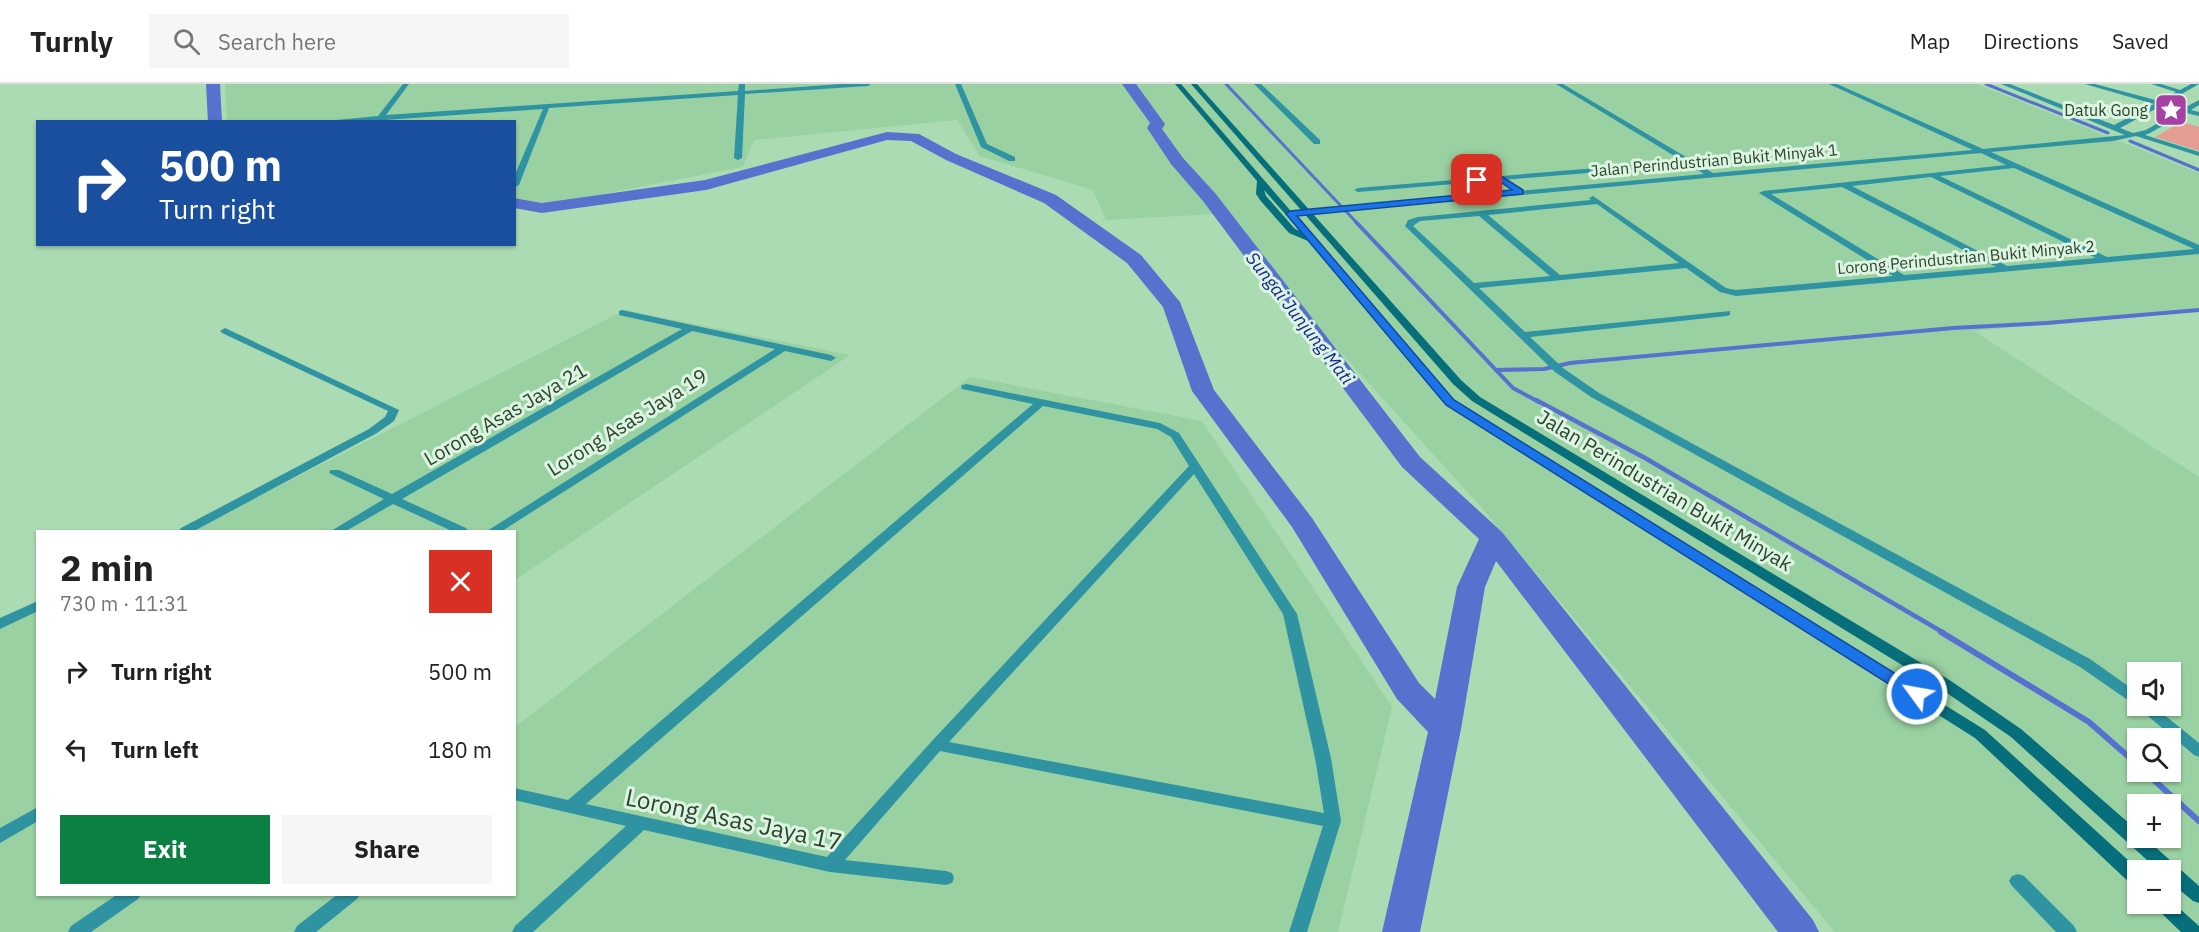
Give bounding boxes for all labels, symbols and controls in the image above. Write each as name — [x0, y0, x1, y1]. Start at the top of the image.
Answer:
search box — [149, 14, 569, 68]
text: Turnly — [30, 23, 113, 60]
icon: search — [170, 25, 203, 58]
text: Search here — [218, 27, 336, 56]
text: Map — [1910, 27, 1950, 55]
text: Directions — [1983, 27, 2079, 55]
text: Saved — [2112, 27, 2169, 55]
place icon: Datuk Gong — [2153, 92, 2189, 128]
place label: Datuk Gong — [2064, 100, 2149, 120]
text: 500 m — [159, 138, 282, 193]
street label: Jalan Perindustrian Bukit Minyak 1 — [1590, 139, 1838, 181]
icon: right — [60, 144, 138, 222]
pin — [1451, 154, 1502, 205]
icon: arrive — [1460, 163, 1493, 196]
text: Turn right — [159, 191, 276, 226]
street label: Lorong Perindustrian Bukit Minyak 2 — [1836, 236, 2096, 278]
water label: Sungai Junjung Mati — [1241, 247, 1359, 389]
street label: Lorong Asas Jaya 21 — [419, 356, 591, 472]
street label: Lorong Asas Jaya 19 — [542, 362, 712, 482]
street label: Jalan Perindustrian Bukit Minyak — [1532, 403, 1798, 577]
text: 2 min — [60, 544, 154, 591]
button: close — [429, 550, 492, 613]
text: 730 m · 11:31 — [60, 590, 188, 617]
icon: right — [60, 655, 93, 688]
text: Turn right — [111, 657, 212, 686]
text: 500 m — [428, 657, 492, 686]
position arrow — [1885, 662, 1949, 726]
map controls — [2127, 662, 2181, 914]
button: sound — [2127, 662, 2181, 716]
button: search — [2127, 728, 2181, 782]
icon: left — [60, 733, 93, 766]
text: Turn left — [111, 735, 199, 764]
text: 180 m — [428, 735, 492, 764]
street label: Lorong Asas Jaya 17 — [623, 780, 845, 858]
button: + — [2127, 794, 2181, 848]
button: Exit — [60, 815, 270, 884]
button: Share — [282, 815, 492, 884]
button: − — [2127, 860, 2181, 914]

